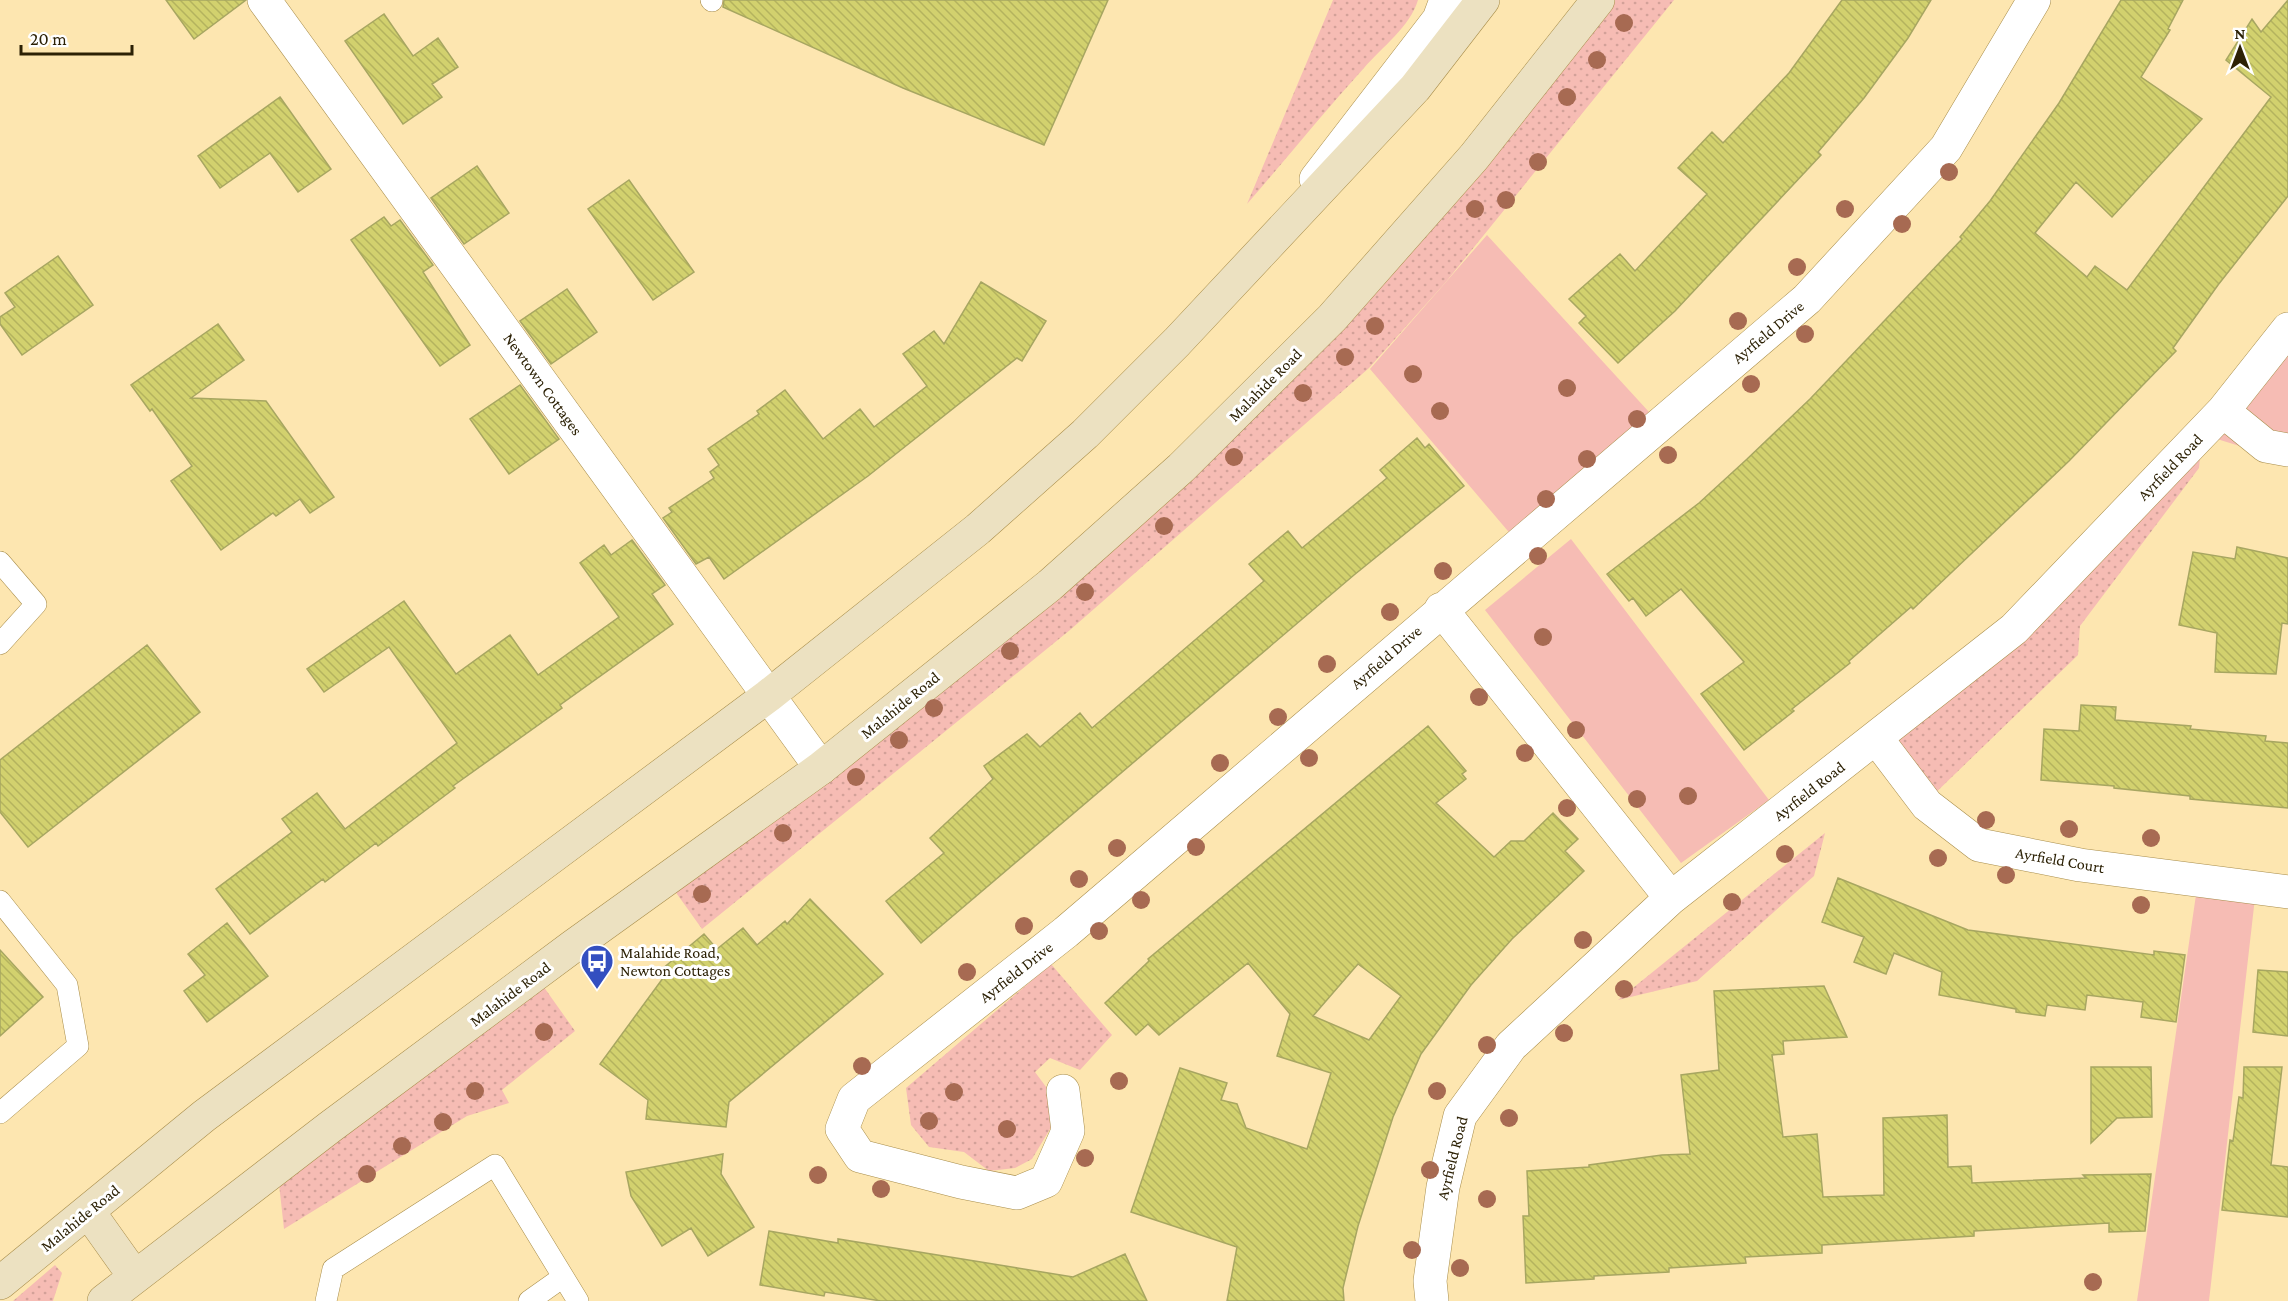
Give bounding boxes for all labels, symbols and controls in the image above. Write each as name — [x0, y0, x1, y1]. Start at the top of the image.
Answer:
scale bar — [21, 18, 132, 56]
north arrow — [2210, 18, 2270, 78]
text: N — [2235, 25, 2246, 42]
text: 20 m — [30, 29, 67, 49]
street label: Ayrfield Drive — [1729, 297, 1808, 368]
street label: Newtown Cottages — [499, 330, 586, 439]
street label: Malahide Road — [1225, 345, 1305, 425]
street label: Ayrfield Road — [2134, 430, 2207, 504]
street label: Ayrfield Drive — [1347, 622, 1425, 693]
street label: Malahide Road — [857, 668, 943, 742]
street label: Ayrfield Road — [1770, 758, 1849, 825]
street label: Ayrfield Court — [2014, 844, 2106, 877]
street label: Ayrfield Drive — [976, 938, 1056, 1007]
bus stop icon: Malahide Road, Newton Cottages — [579, 943, 615, 990]
place label: Malahide Road, Newton Cottages — [620, 944, 730, 980]
street label: Malahide Road — [467, 958, 554, 1030]
street label: Ayrfield Road — [1433, 1114, 1472, 1202]
street label: Malahide Road — [37, 1181, 123, 1255]

